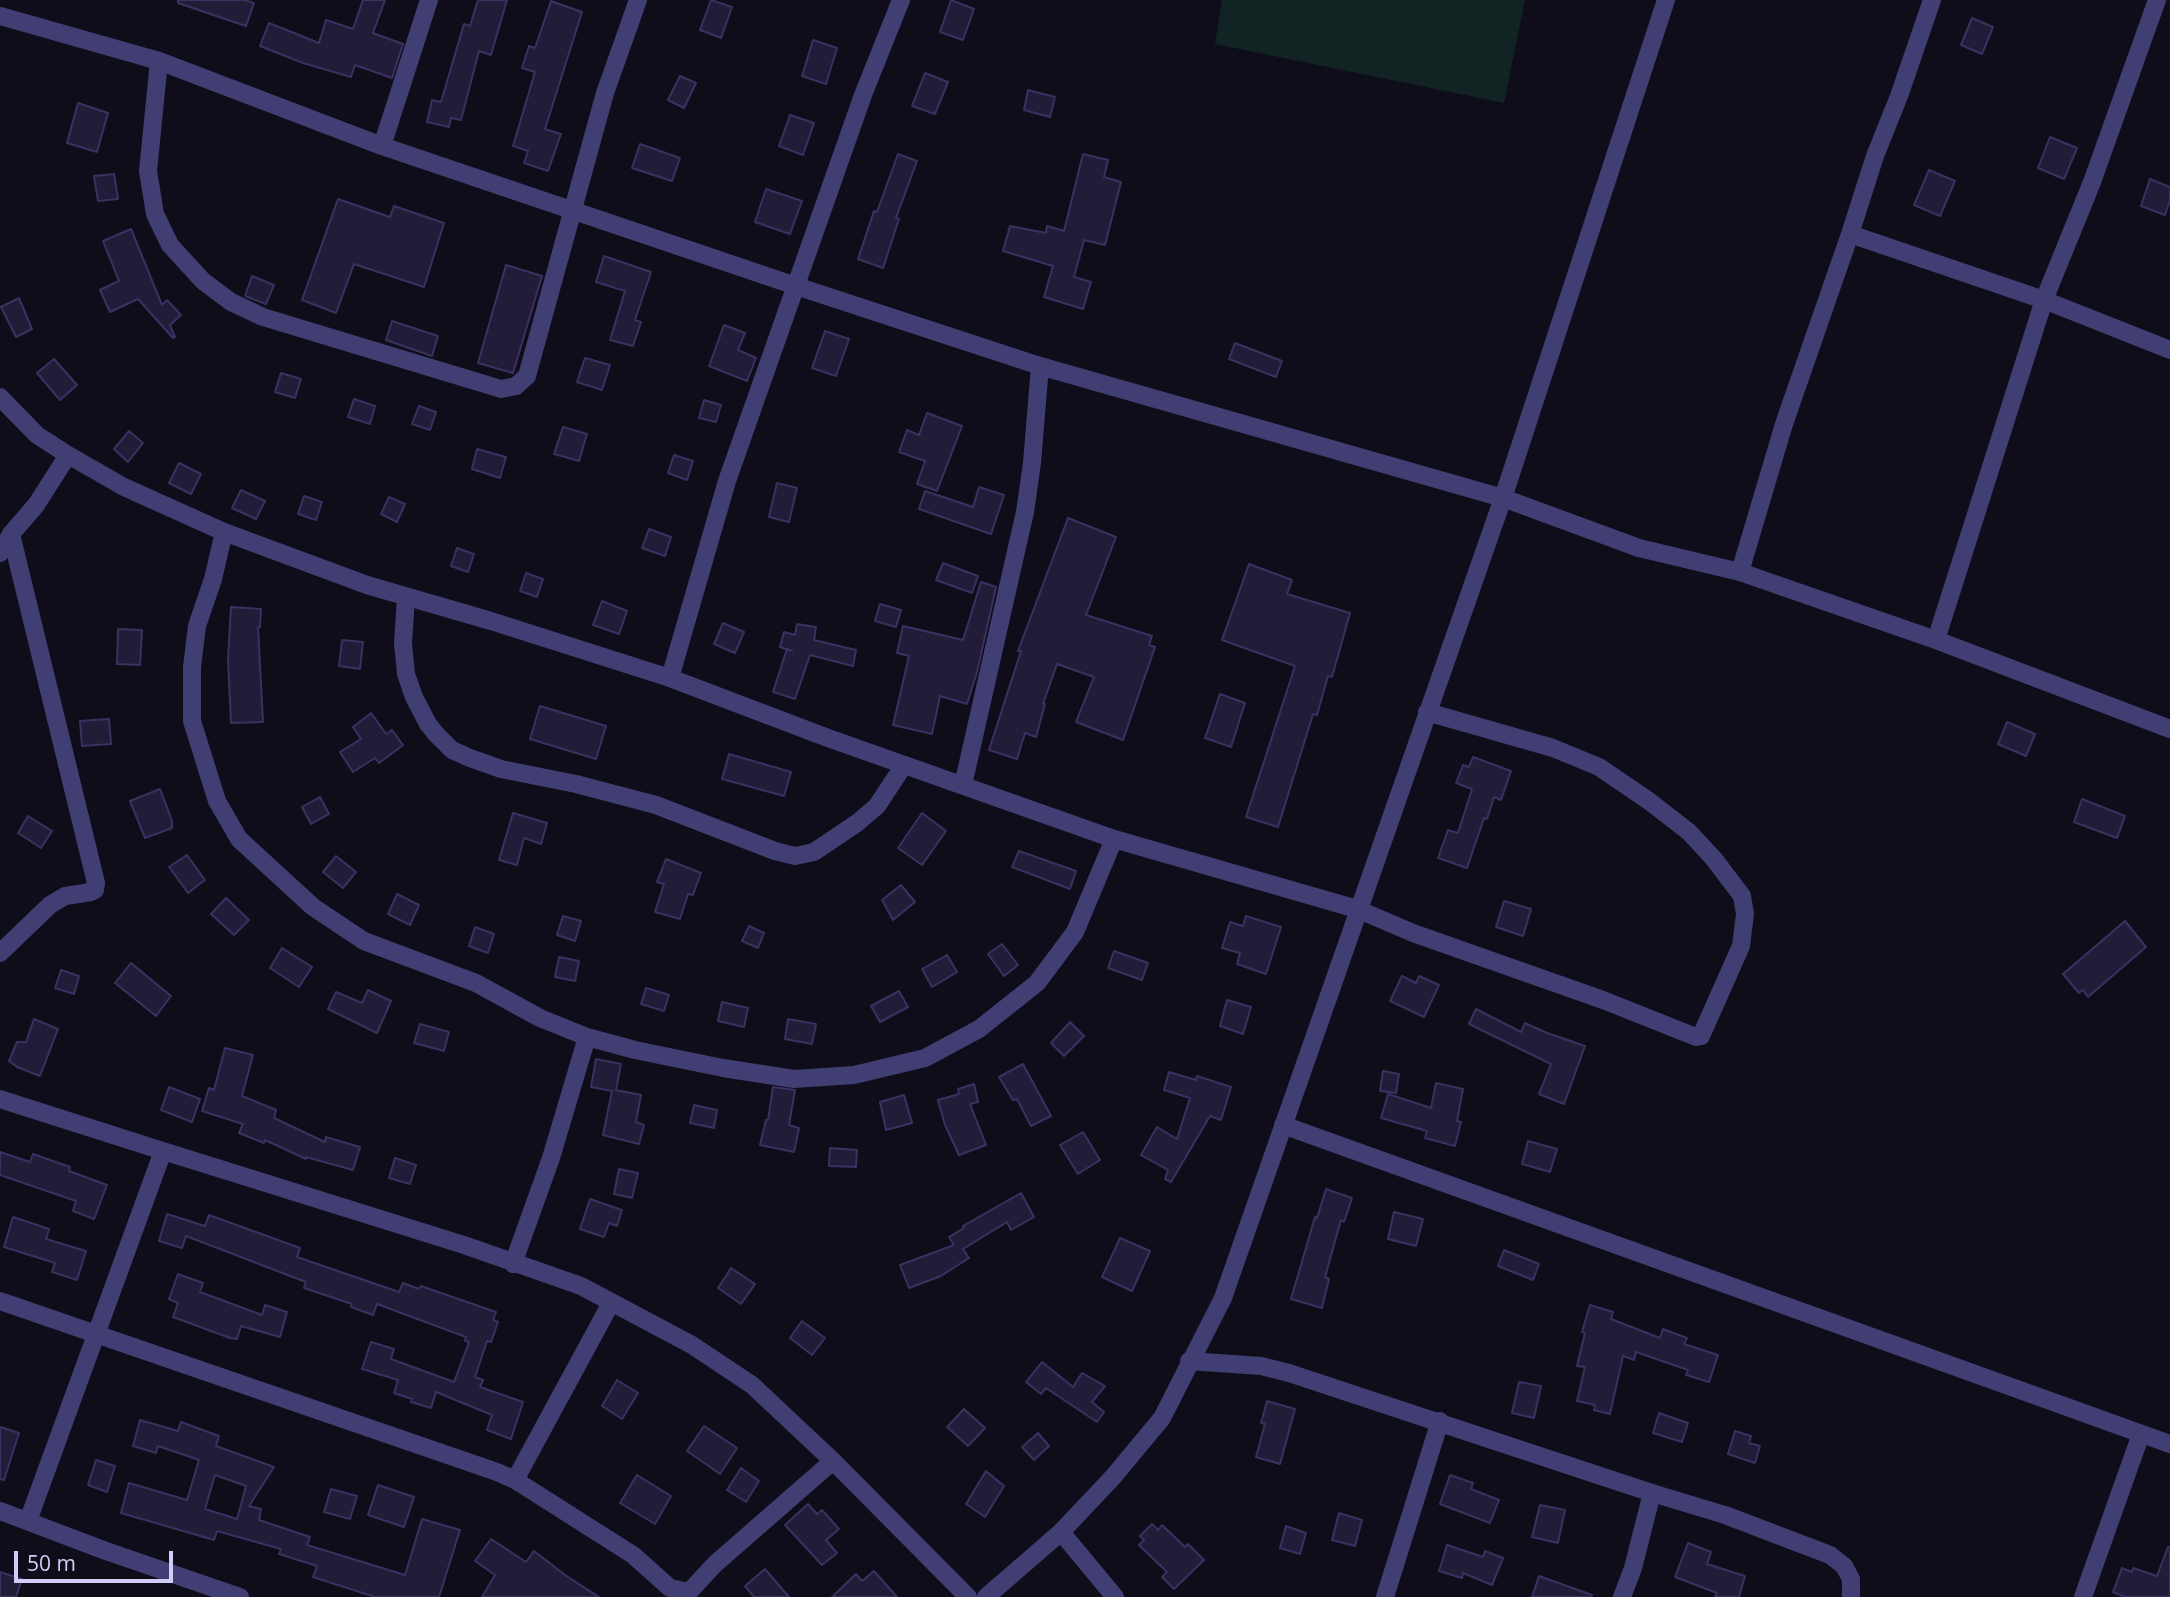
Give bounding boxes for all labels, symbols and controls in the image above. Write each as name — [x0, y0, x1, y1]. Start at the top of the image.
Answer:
scale bar — [18, 1538, 177, 1582]
text: 50 m — [27, 1549, 76, 1577]

